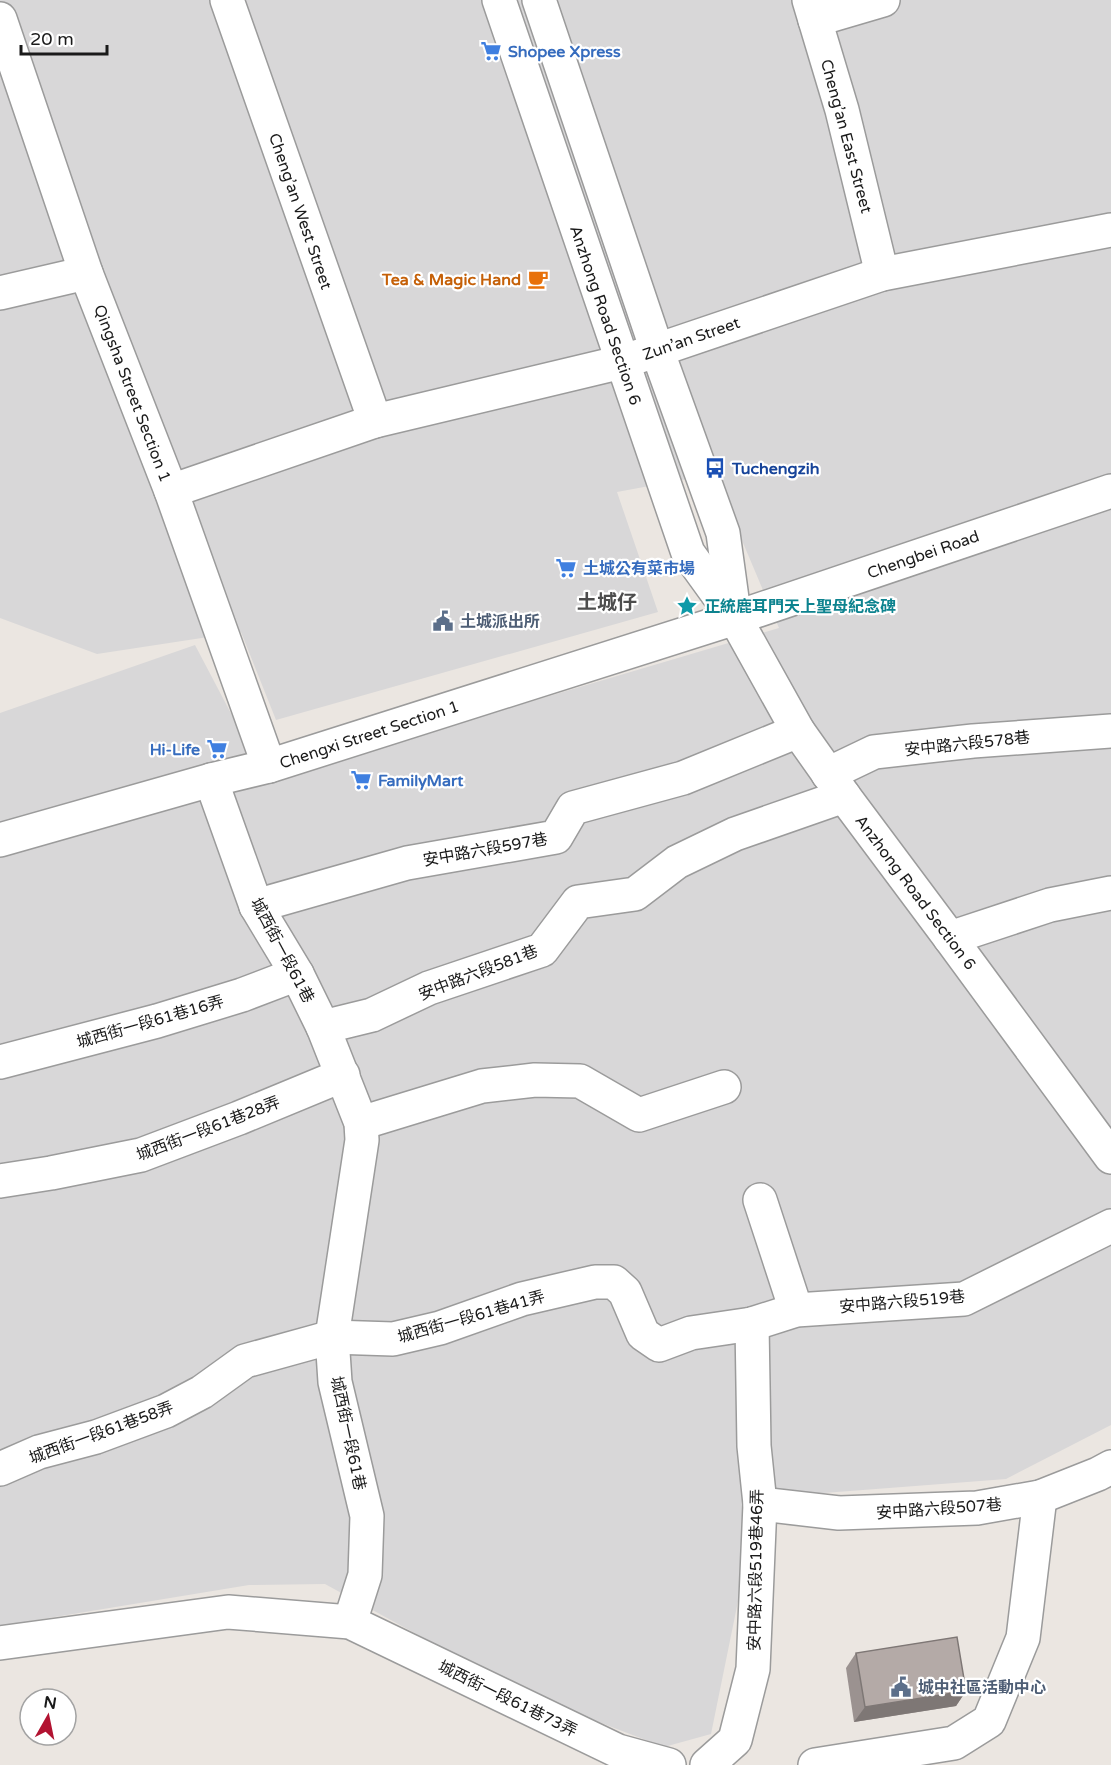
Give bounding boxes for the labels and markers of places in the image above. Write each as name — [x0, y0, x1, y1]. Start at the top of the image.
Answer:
supermarket icon: Shopee Xpress — [479, 39, 503, 63]
place label: Shopee Xpress — [508, 42, 621, 62]
cafe icon: Tea & Magic Hand — [526, 267, 550, 291]
place label: Tea & Magic Hand — [381, 270, 521, 290]
bus stop icon: Tuchengzih — [703, 456, 727, 480]
place label: Tuchengzih — [731, 459, 819, 479]
supermarket icon: 土城公有菜市場 — [554, 556, 578, 580]
place label: 土城公有菜市場 — [583, 559, 695, 579]
place icon: 正統鹿耳門天上聖母紀念碑 — [675, 594, 699, 618]
place label: 正統鹿耳門天上聖母紀念碑 — [704, 597, 896, 617]
public building icon: 土城派出所 — [431, 609, 455, 633]
place label: 土城派出所 — [460, 612, 540, 632]
supermarket icon: Hi-Life — [205, 737, 229, 761]
place label: Hi-Life — [150, 740, 200, 760]
supermarket icon: FamilyMart — [349, 768, 373, 792]
place label: FamilyMart — [378, 771, 464, 791]
public building icon: 城中社區活動中心 — [889, 1675, 913, 1699]
place label: 城中社區活動中心 — [918, 1678, 1046, 1698]

